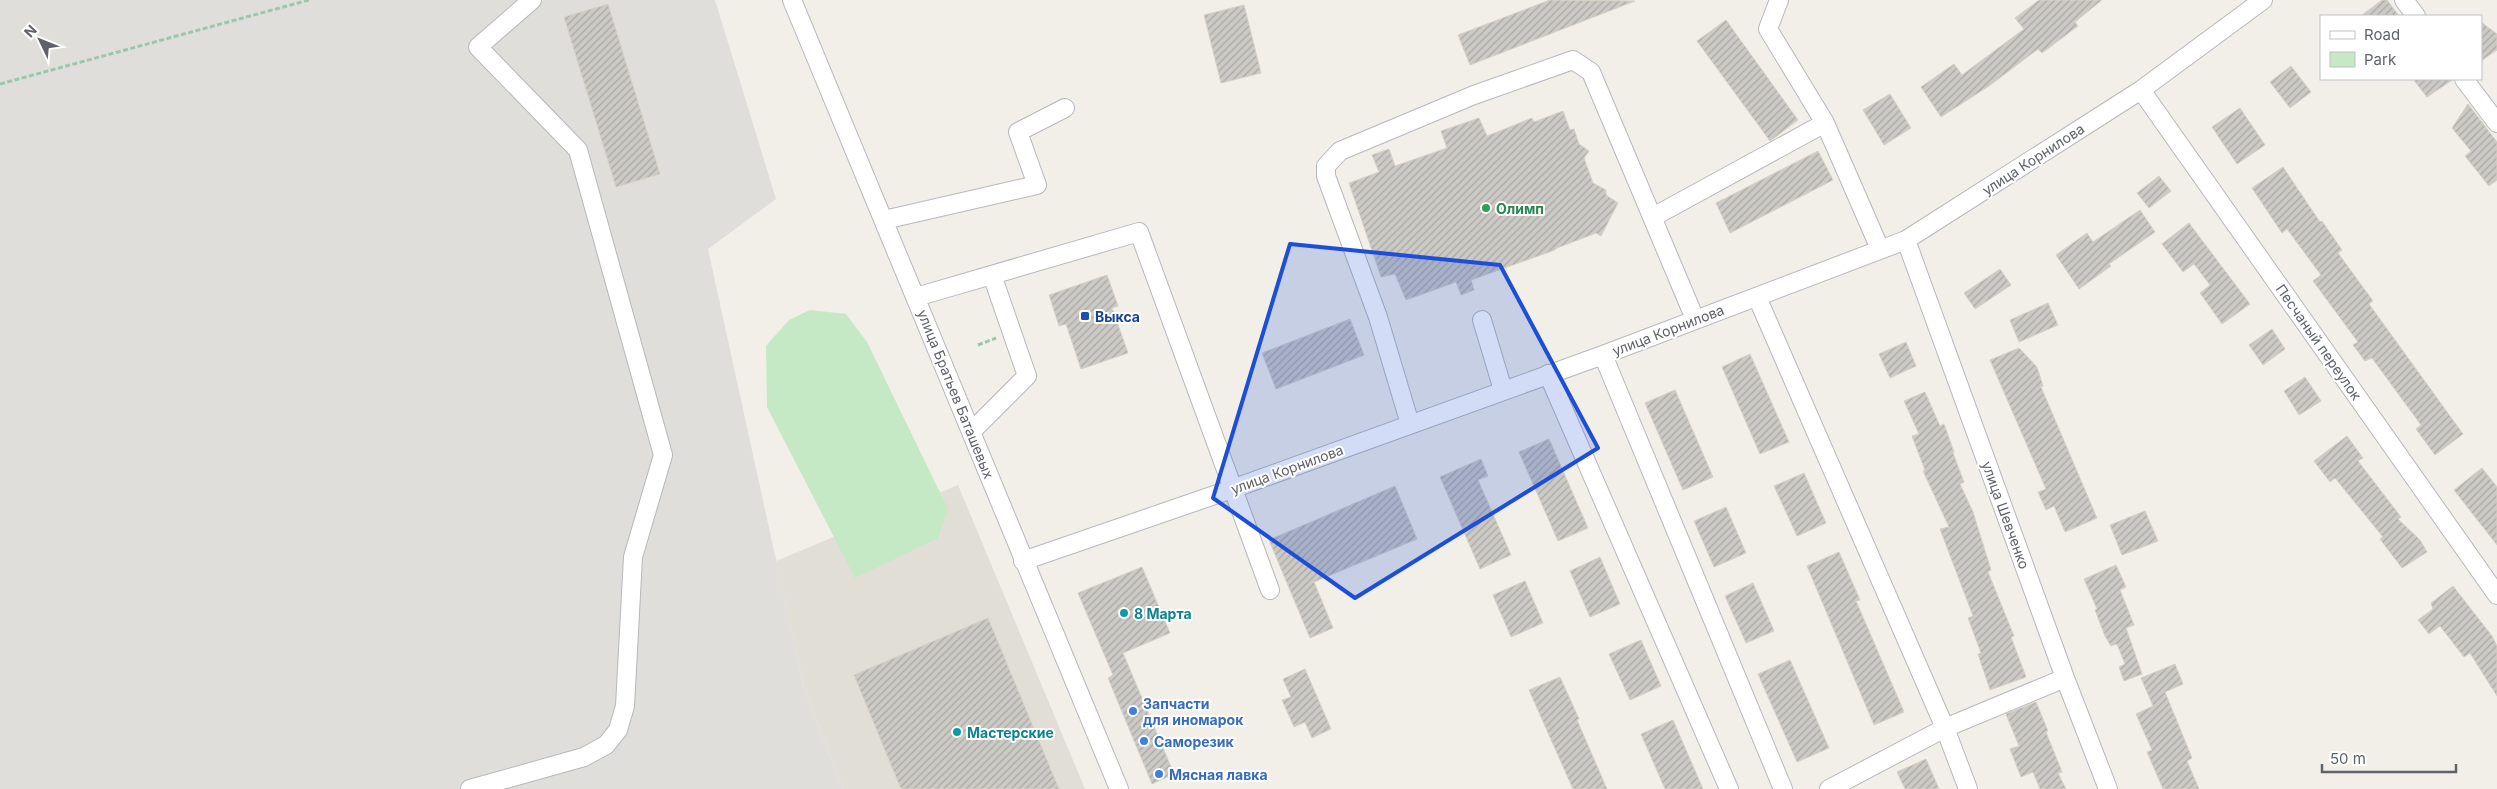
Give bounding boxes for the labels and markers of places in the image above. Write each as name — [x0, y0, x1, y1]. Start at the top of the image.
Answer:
place label: Олимп — [1496, 200, 1544, 217]
marker: Олимп — [1480, 202, 1492, 214]
place label: Выкса — [1095, 308, 1140, 325]
marker: Выкса — [1079, 310, 1091, 322]
place label: 8 Марта — [1134, 605, 1192, 622]
marker: 8 Марта — [1118, 607, 1130, 619]
place label: Запчасти для иномарок — [1143, 695, 1244, 728]
marker: Запчасти для иномарок — [1127, 705, 1139, 717]
place label: Мастерские — [967, 724, 1054, 741]
marker: Мастерские — [951, 726, 963, 738]
place label: Саморезик — [1154, 733, 1235, 750]
marker: Саморезик — [1138, 735, 1150, 747]
place label: Мясная лавка — [1169, 766, 1268, 783]
marker: Мясная лавка — [1153, 768, 1165, 780]

